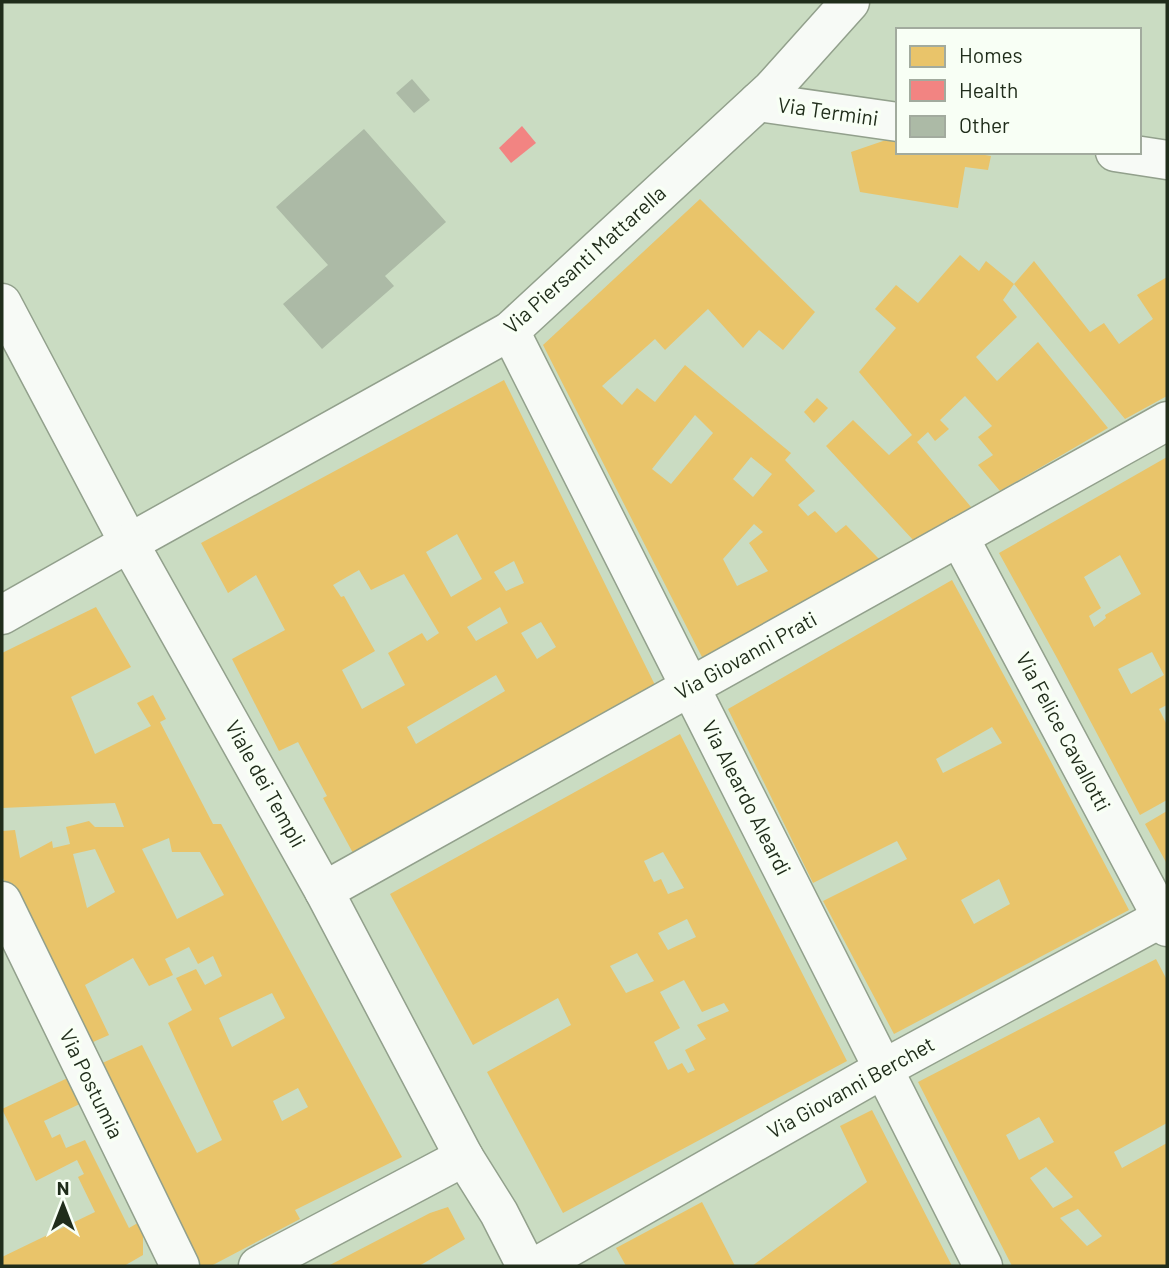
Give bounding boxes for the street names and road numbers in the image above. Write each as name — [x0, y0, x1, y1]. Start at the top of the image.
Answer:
street label: Via Termini — [776, 91, 880, 130]
street label: Via Piersanti Mattarella — [498, 180, 670, 338]
street label: Via Giovanni Prati — [670, 605, 821, 704]
street label: Via Felice Cavallotti — [1012, 647, 1117, 815]
street label: Viale dei Templi — [221, 715, 312, 851]
street label: Via Aleardo Aleardi — [698, 716, 797, 879]
street label: Via Postumia — [55, 1025, 130, 1142]
street label: Via Giovanni Berchet — [762, 1030, 938, 1143]

